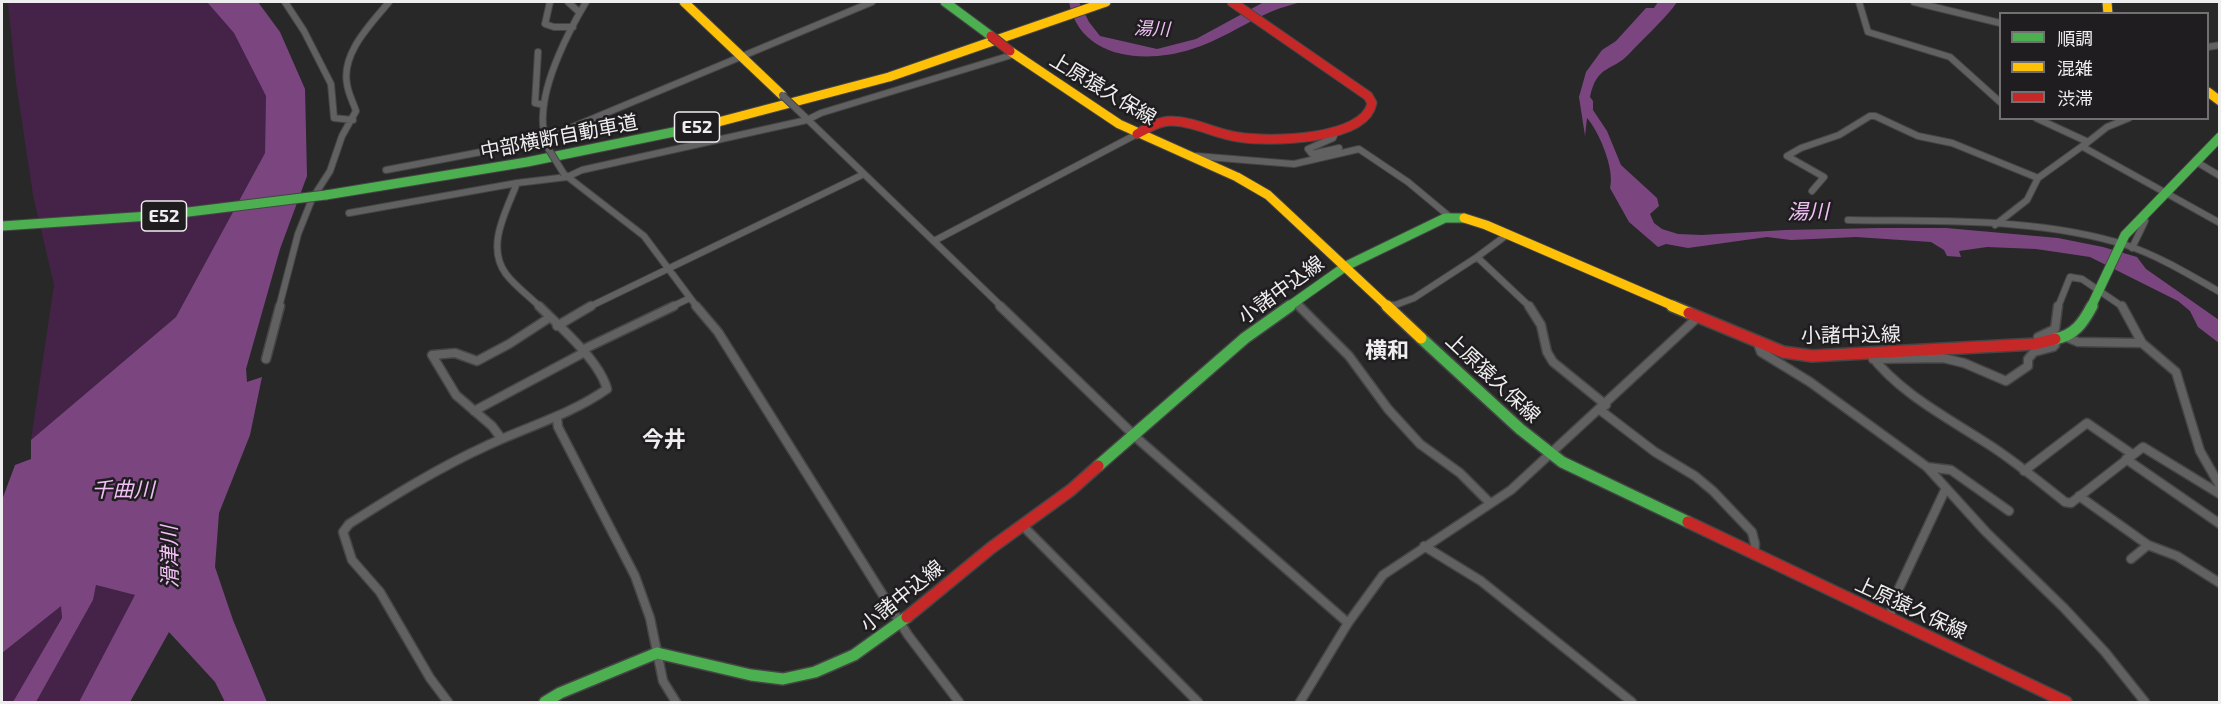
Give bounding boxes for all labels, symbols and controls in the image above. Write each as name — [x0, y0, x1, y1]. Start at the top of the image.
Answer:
legend — [1999, 12, 2209, 120]
water label: 湯川 — [1134, 18, 1170, 40]
text: 順調 — [2057, 27, 2093, 49]
street label: 上原猿久保線 — [1045, 48, 1161, 130]
text: 混雑 — [2057, 57, 2093, 79]
text: 渋滞 — [2057, 87, 2093, 109]
street label: 中部横断自動車道 — [478, 110, 640, 164]
road number: E52 — [674, 112, 720, 142]
water label: 湯川 — [1787, 199, 1829, 225]
road number: E52 — [142, 201, 186, 231]
street label: 小諸中込線 — [1233, 251, 1329, 329]
street label: 小諸中込線 — [1801, 322, 1901, 348]
street label: 上原猿久保線 — [1441, 328, 1545, 428]
district label: 横和 — [1365, 338, 1409, 364]
district label: 今井 — [642, 427, 686, 453]
water label: 千曲川 — [92, 477, 154, 503]
water label: 滑津川 — [157, 525, 183, 589]
street label: 小諸中込線 — [856, 555, 948, 637]
street label: 上原猿久保線 — [1852, 572, 1970, 644]

